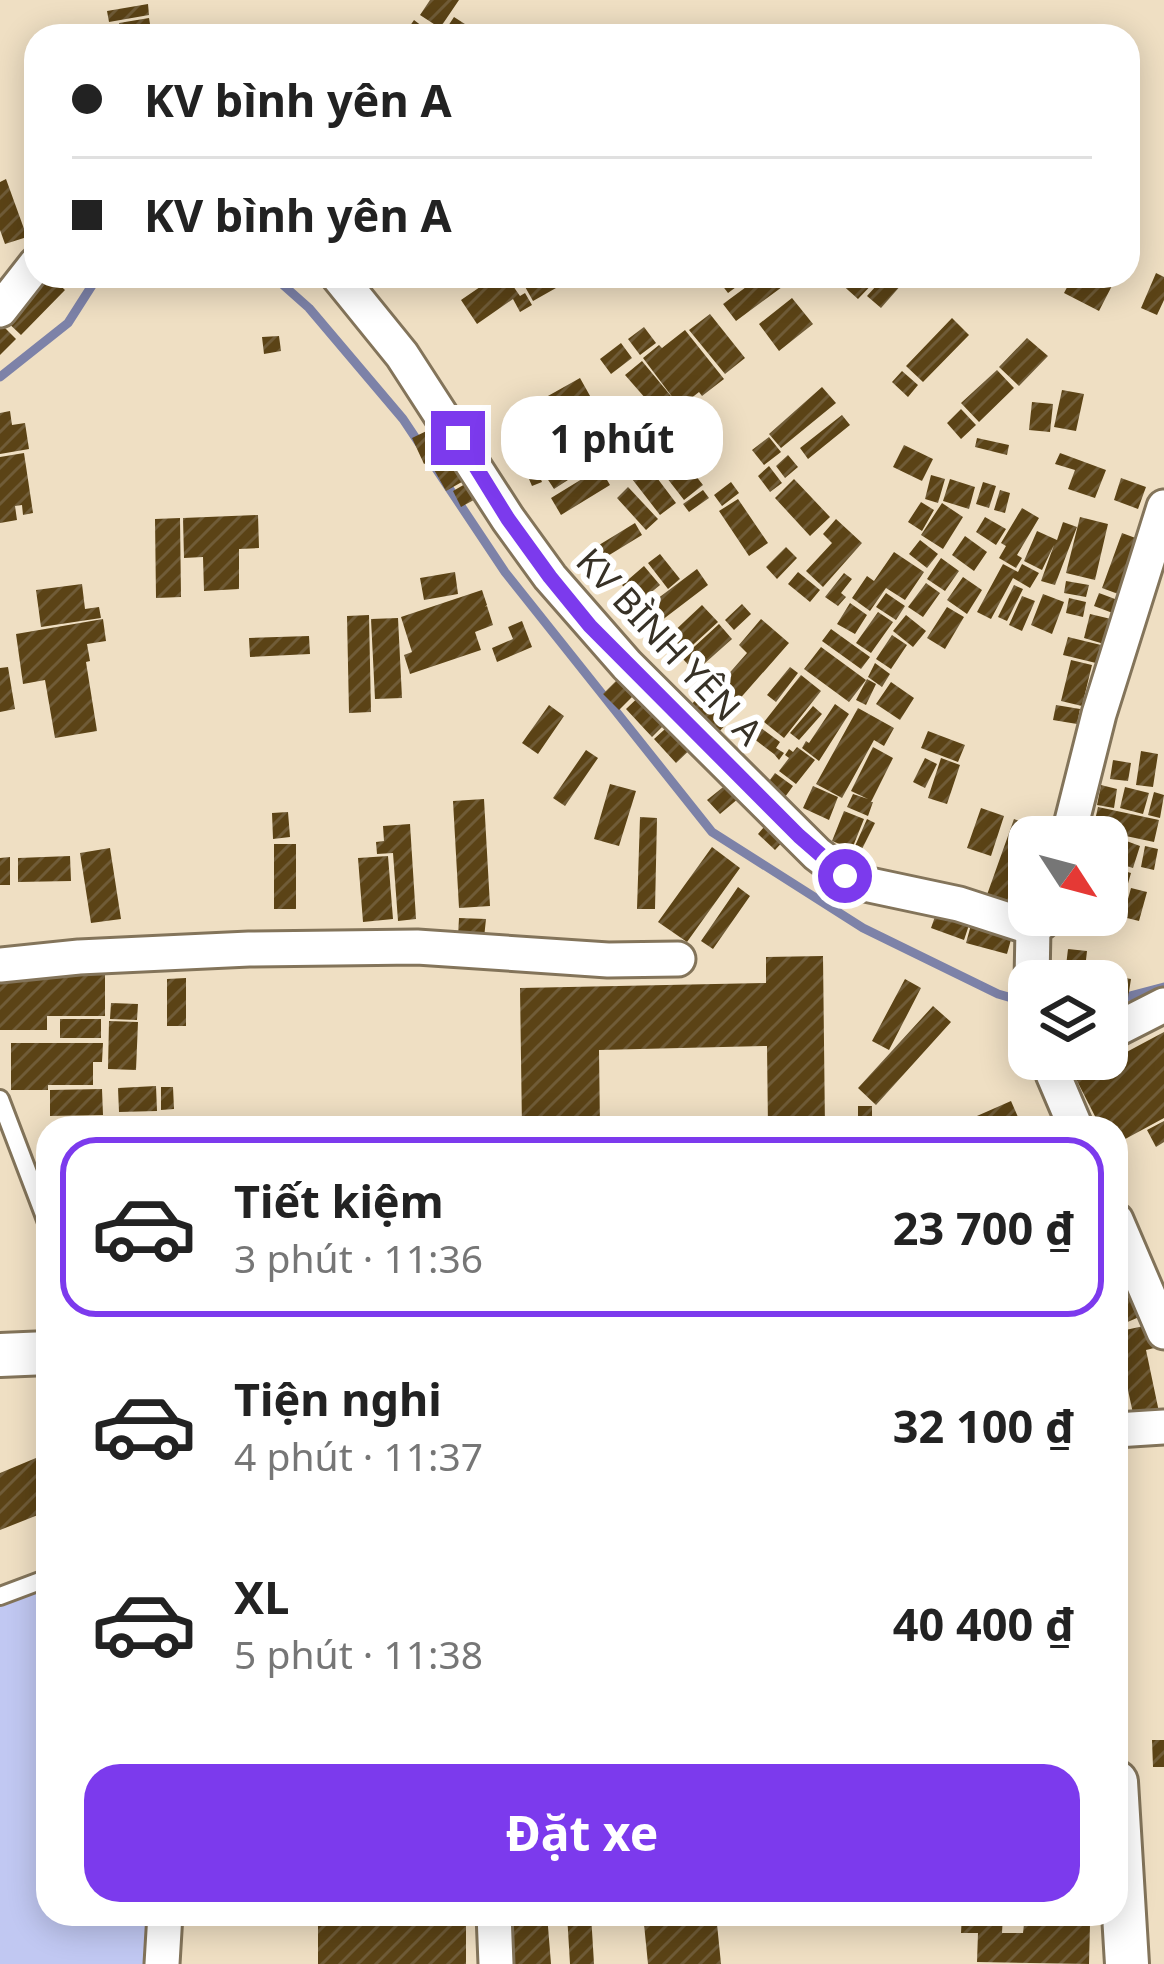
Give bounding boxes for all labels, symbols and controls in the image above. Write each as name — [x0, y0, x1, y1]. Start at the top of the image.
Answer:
text: KV bình yên A — [144, 69, 452, 130]
text: KV bình yên A — [144, 184, 452, 245]
callout: 1 phút — [500, 396, 722, 480]
route end — [431, 411, 485, 465]
text: 1 phút — [550, 411, 674, 464]
street label: KV BÌNH YÊN A — [566, 537, 774, 755]
north arrow — [1008, 816, 1128, 936]
map controls — [1008, 816, 1128, 1080]
route start — [818, 849, 872, 903]
button: layers — [1008, 960, 1128, 1080]
text: Tiết kiệm — [234, 1170, 444, 1231]
icon: car — [90, 1173, 198, 1281]
text: 23 700 ₫ — [893, 1197, 1074, 1258]
text: 3 phút · 11:36 — [234, 1231, 483, 1284]
text: Tiện nghi — [234, 1368, 442, 1429]
icon: car — [90, 1371, 198, 1479]
text: 32 100 ₫ — [893, 1395, 1074, 1456]
text: 4 phút · 11:37 — [234, 1429, 483, 1482]
text: XL — [234, 1566, 289, 1627]
icon: car — [90, 1569, 198, 1677]
text: 40 400 ₫ — [893, 1593, 1074, 1654]
text: 5 phút · 11:38 — [234, 1627, 483, 1680]
button: Đặt xe — [84, 1764, 1080, 1902]

